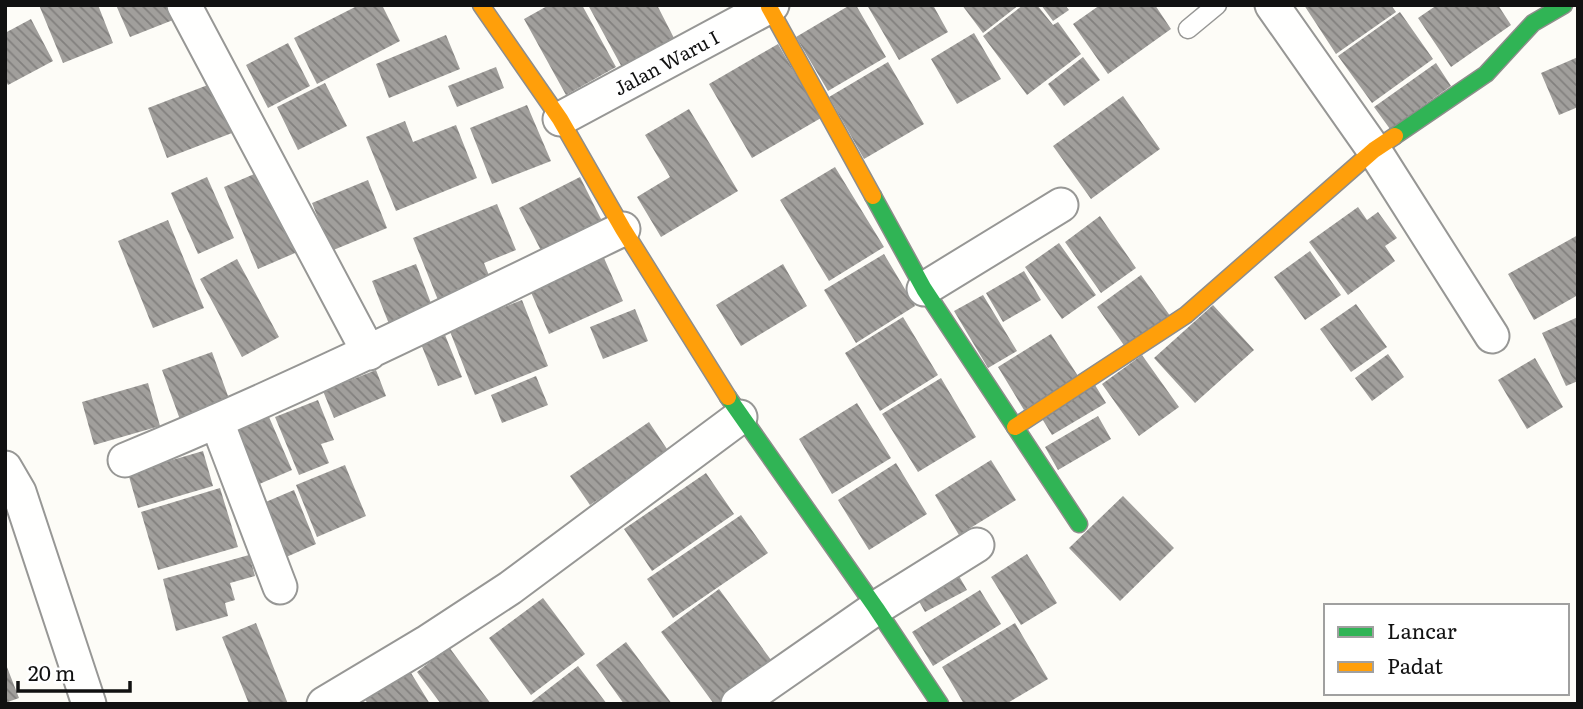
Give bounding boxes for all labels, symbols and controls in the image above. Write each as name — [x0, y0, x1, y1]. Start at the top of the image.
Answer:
street label: Jalan Waru I — [608, 22, 724, 102]
legend — [1324, 604, 1569, 695]
text: Lancar — [1387, 614, 1457, 645]
text: Padat — [1387, 649, 1443, 680]
scale bar — [18, 650, 130, 694]
text: 20 m — [28, 656, 75, 687]

